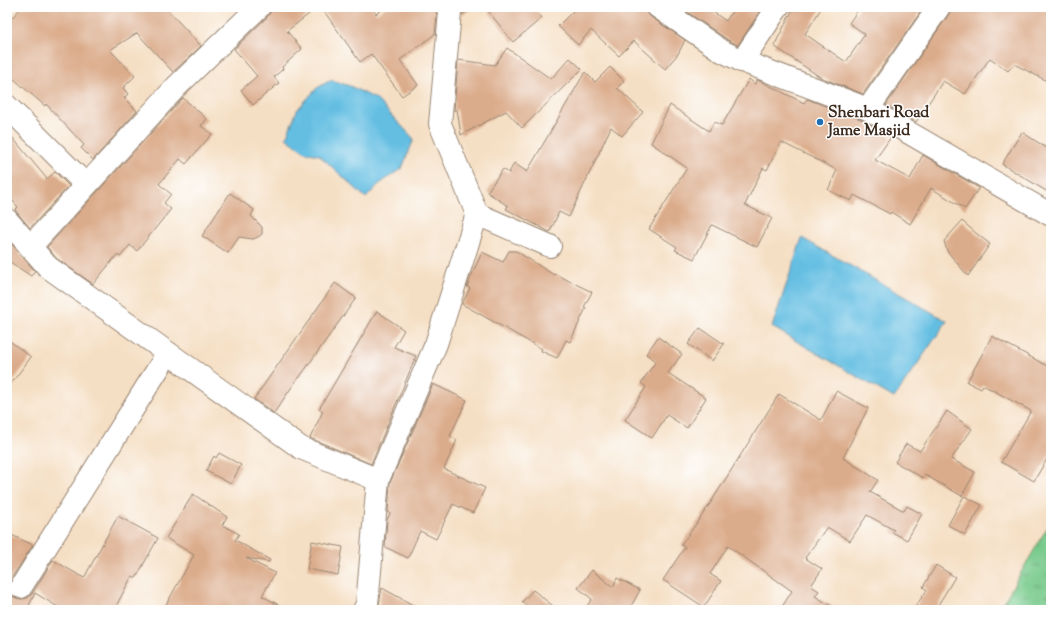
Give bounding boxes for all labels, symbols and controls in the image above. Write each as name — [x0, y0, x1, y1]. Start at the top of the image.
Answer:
place label: Shenbari Road Jame Masjid — [826, 102, 930, 143]
marker: Shenbari Road Jame Masjid — [815, 117, 825, 127]

